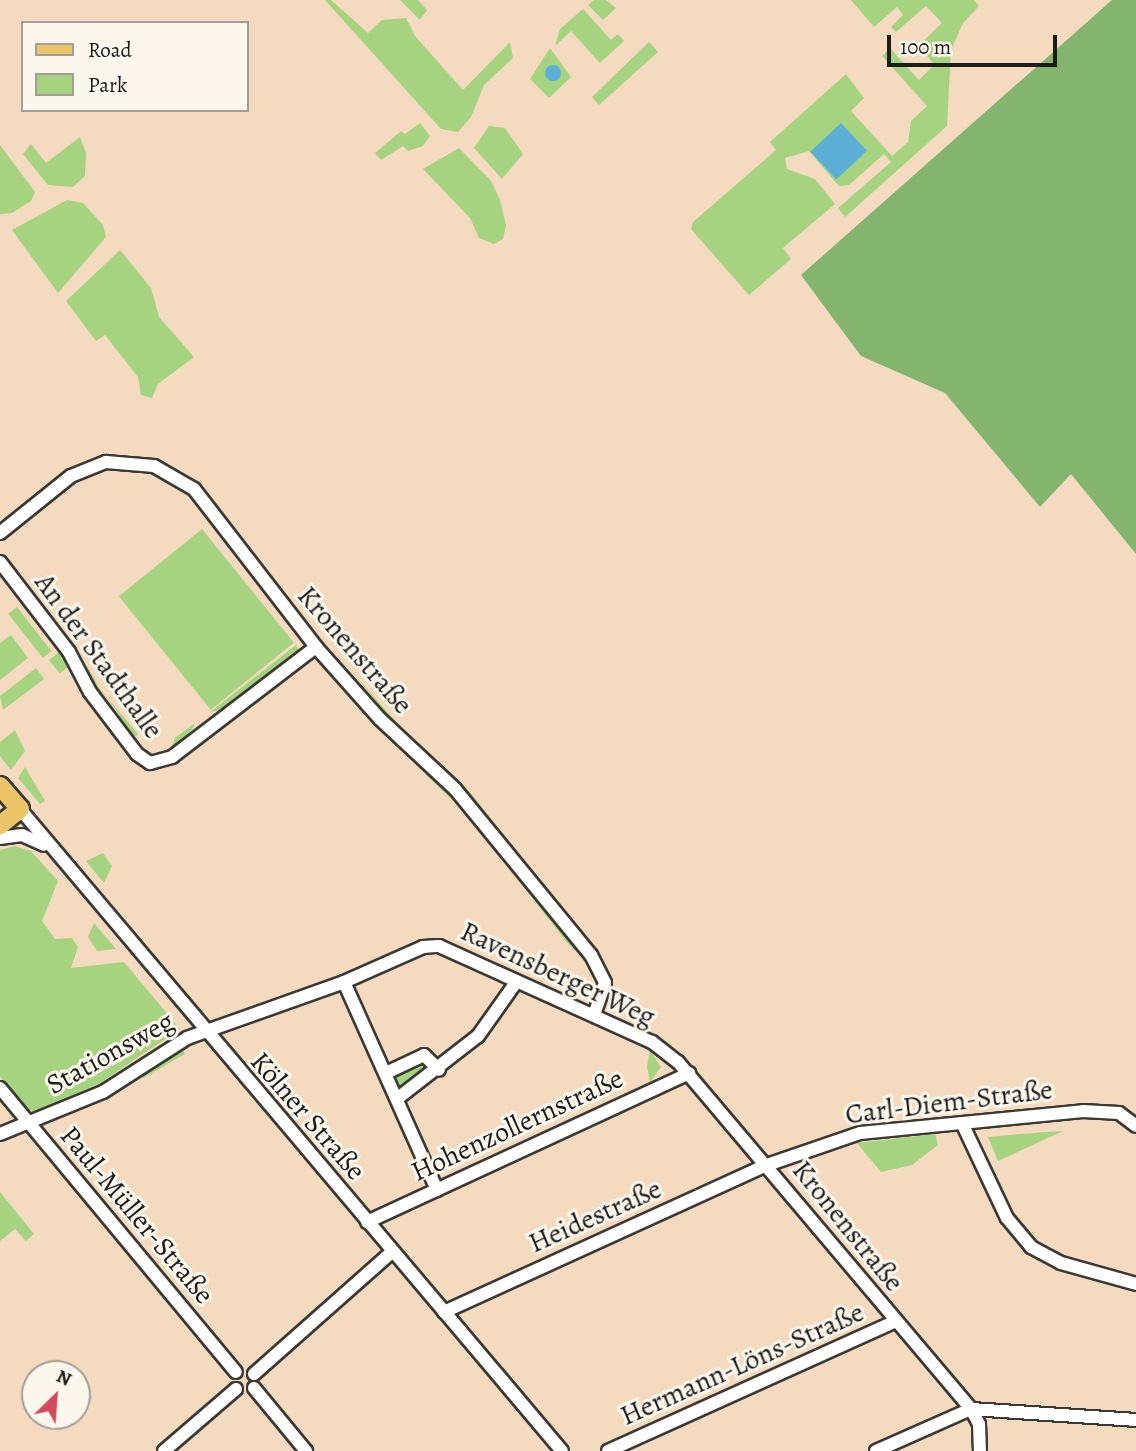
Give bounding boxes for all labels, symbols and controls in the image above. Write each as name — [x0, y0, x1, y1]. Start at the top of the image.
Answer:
legend — [21, 21, 248, 112]
scale bar — [891, 21, 1061, 65]
text: 100 m — [900, 33, 951, 61]
text: Road — [88, 36, 132, 64]
text: Park — [88, 71, 127, 99]
street label: An der Stadthalle — [28, 567, 170, 745]
street label: Kronenstraße — [290, 579, 420, 721]
street label: Ravensberger Weg — [455, 914, 661, 1034]
street label: Stationsweg — [40, 1004, 180, 1102]
street label: Kölner Straße — [243, 1045, 373, 1187]
street label: Hohenzollernstraße — [406, 1061, 628, 1189]
street label: Carl-Diem-Straße — [843, 1073, 1055, 1131]
street label: Paul-Müller-Straße — [53, 1119, 221, 1311]
street label: Kronenstraße — [785, 1154, 911, 1298]
street label: Heidestraße — [523, 1172, 667, 1260]
street label: Hermann-Löns-Straße — [615, 1295, 869, 1433]
north arrow — [21, 1360, 91, 1430]
text: N — [52, 1363, 76, 1392]

